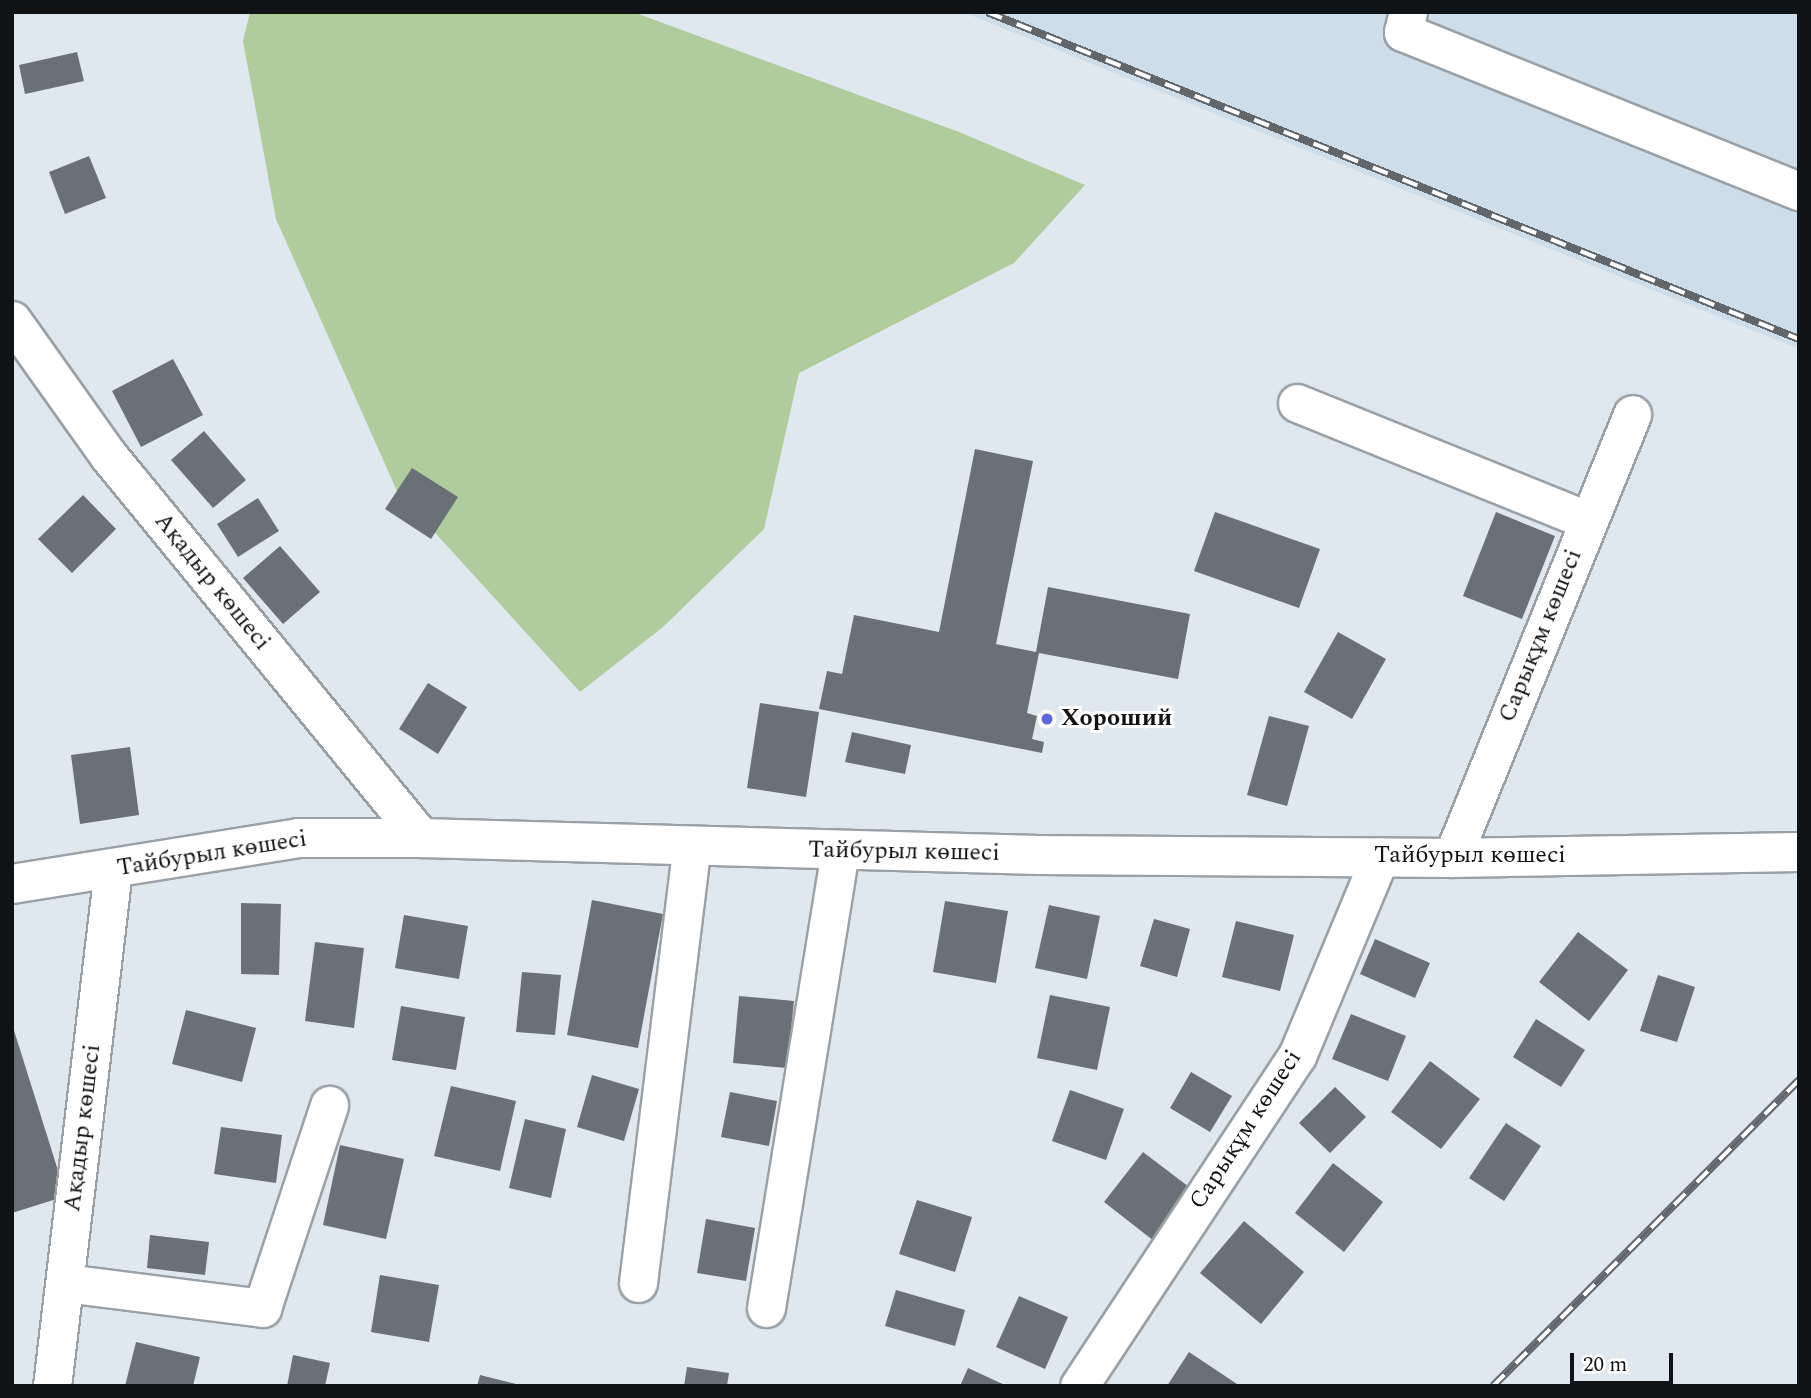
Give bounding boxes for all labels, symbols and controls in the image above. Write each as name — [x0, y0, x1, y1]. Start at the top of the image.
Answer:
street label: Ақадыр көшесі — [148, 507, 276, 657]
street label: Сарықұм көшесі — [1493, 545, 1589, 727]
place label: Хороший — [1061, 705, 1172, 733]
marker: Хороший — [1039, 711, 1055, 727]
street label: Тайбурыл көшесі — [115, 825, 309, 883]
street label: Тайбурыл көшесі — [808, 836, 1000, 868]
street label: Тайбурыл көшесі — [1374, 842, 1566, 870]
street label: Ақадыр көшесі — [58, 1043, 108, 1213]
street label: Сарықұм көшесі — [1184, 1045, 1308, 1215]
scale bar — [1573, 1338, 1676, 1382]
text: 20 m — [1583, 1349, 1627, 1381]

